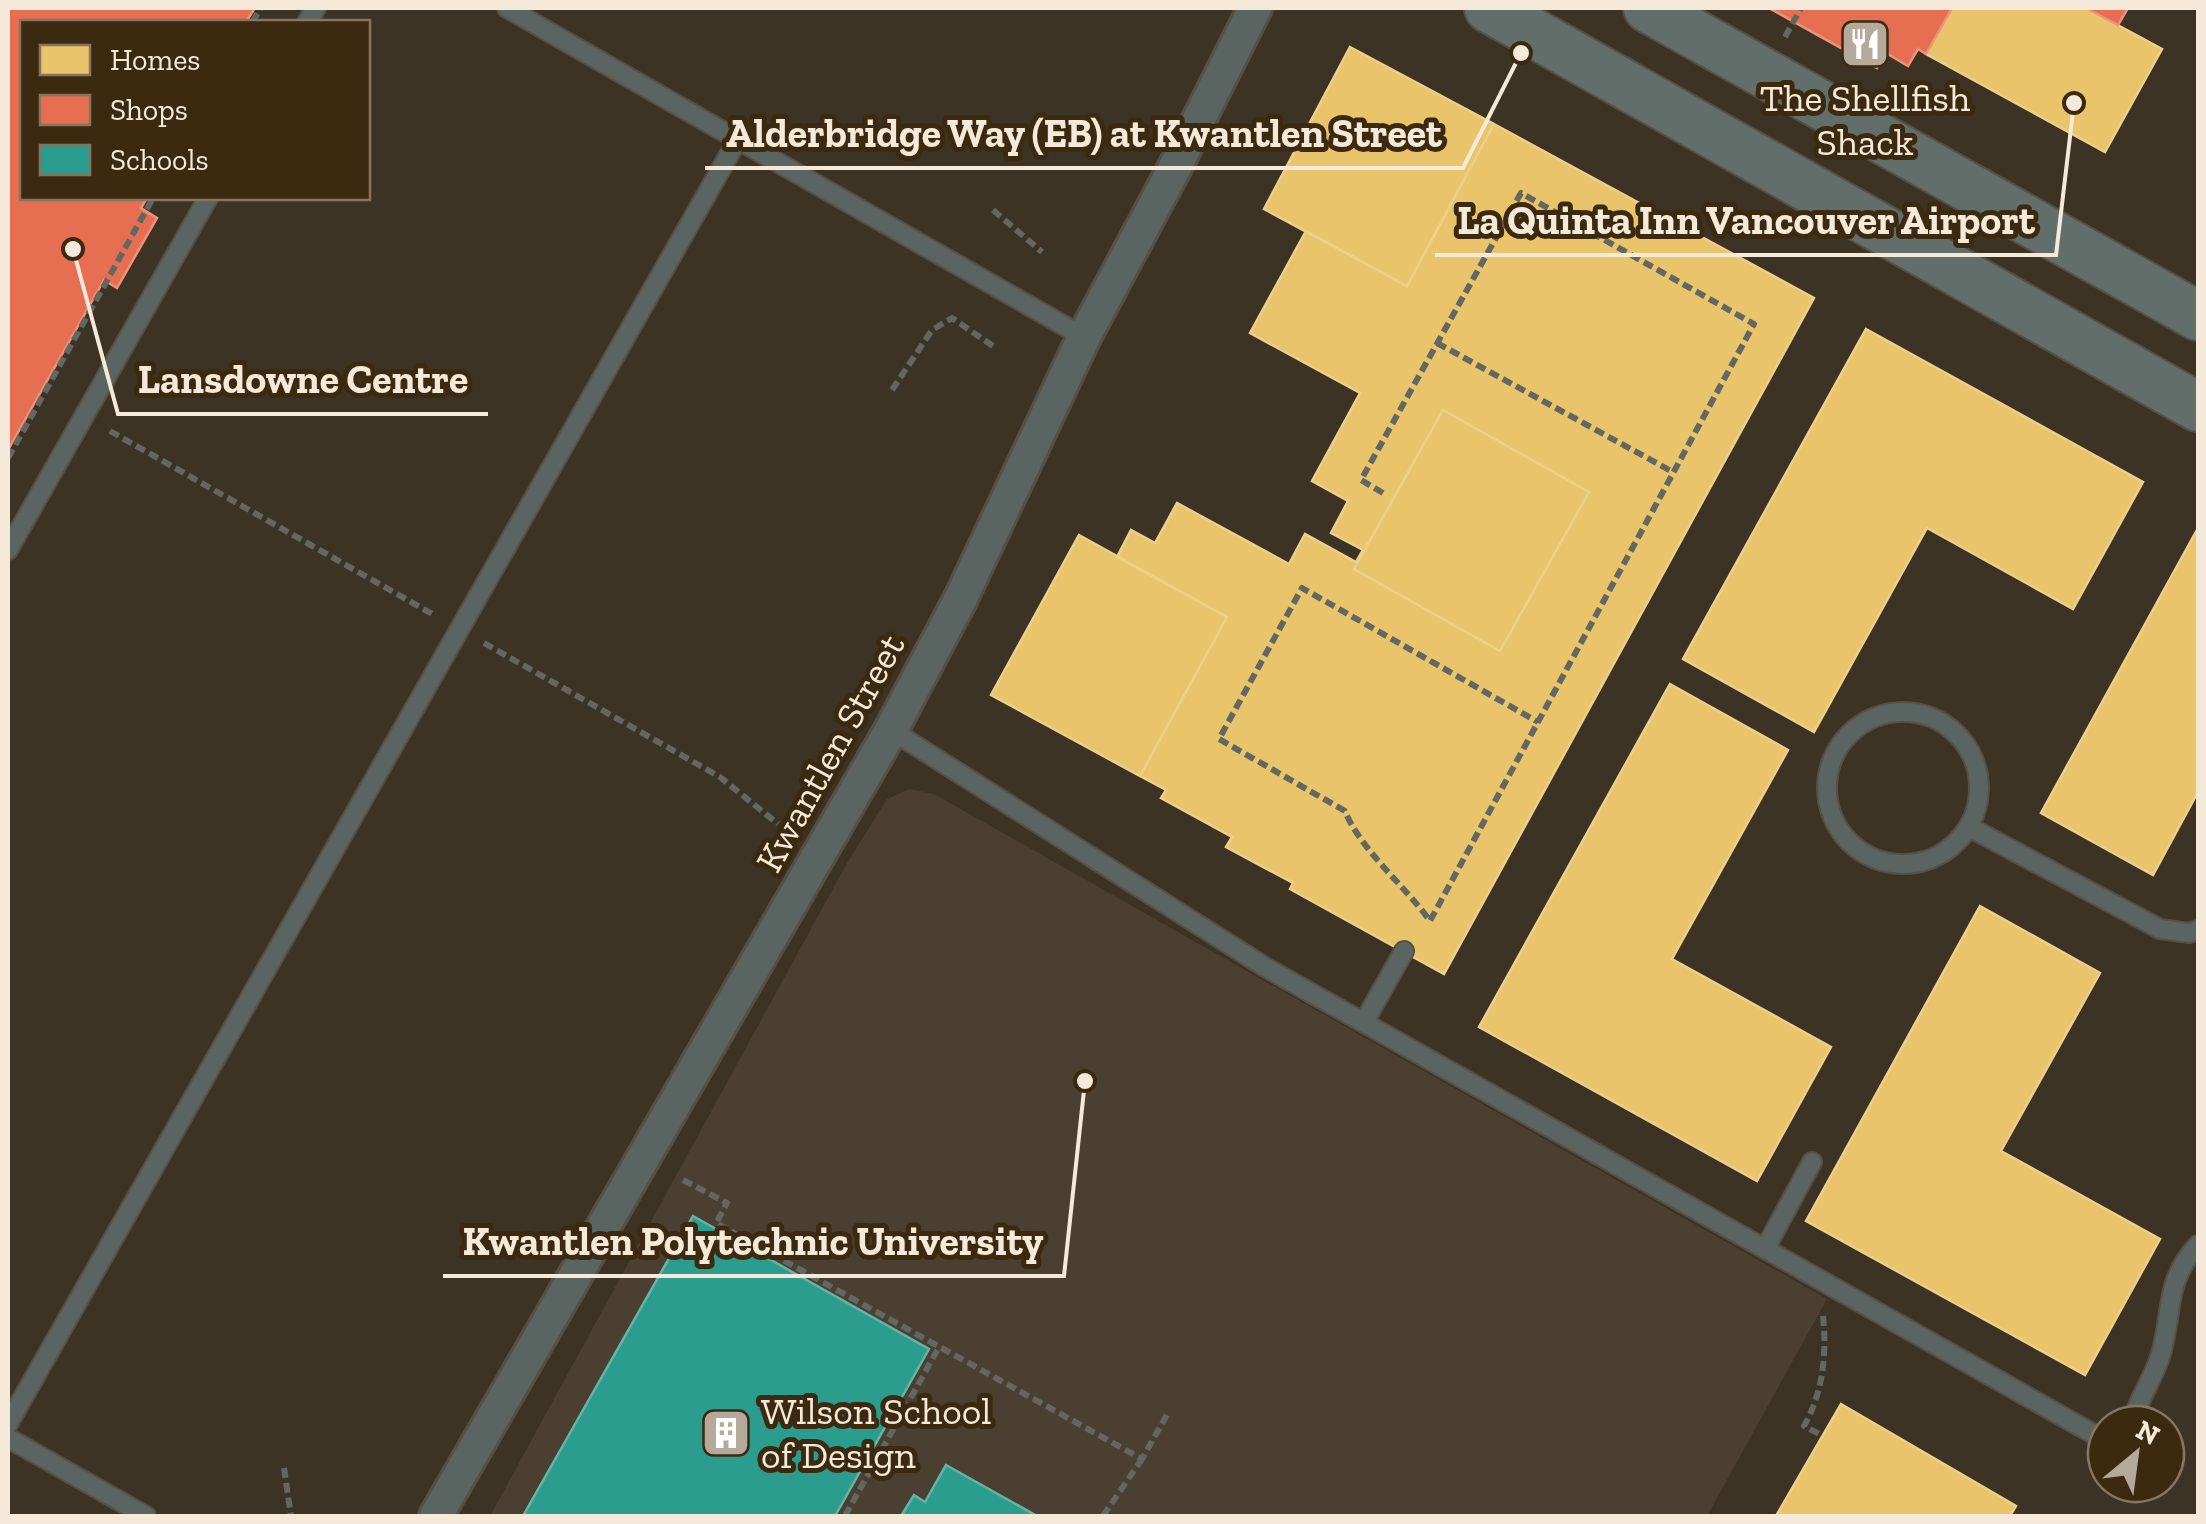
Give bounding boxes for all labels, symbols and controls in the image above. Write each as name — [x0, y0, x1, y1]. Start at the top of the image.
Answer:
restaurant icon: The Shellfish Shack — [1839, 18, 1891, 70]
legend — [20, 20, 370, 200]
text: Homes — [110, 42, 200, 78]
place label: The Shellfish Shack — [1760, 75, 1970, 165]
text: Shops — [110, 92, 188, 128]
callout: Alderbridge Way (EB) at Kwantlen Street — [705, 98, 1463, 168]
text: Alderbridge Way (EB) at Kwantlen Street — [726, 109, 1443, 157]
text: Schools — [110, 142, 209, 178]
callout: La Quinta Inn Vancouver Airport — [1435, 185, 2056, 255]
text: La Quinta Inn Vancouver Airport — [1457, 196, 2036, 244]
callout: Lansdowne Centre — [118, 344, 488, 414]
text: Lansdowne Centre — [138, 355, 468, 403]
street label: Kwantlen Street — [746, 626, 914, 880]
callout: Kwantlen Polytechnic University — [443, 1206, 1064, 1276]
text: Kwantlen Polytechnic University — [463, 1217, 1044, 1265]
place label: Wilson School of Design — [761, 1388, 991, 1478]
north arrow — [2086, 1404, 2186, 1504]
building icon: Wilson School of Design — [700, 1407, 752, 1459]
text: N — [2131, 1413, 2165, 1452]

